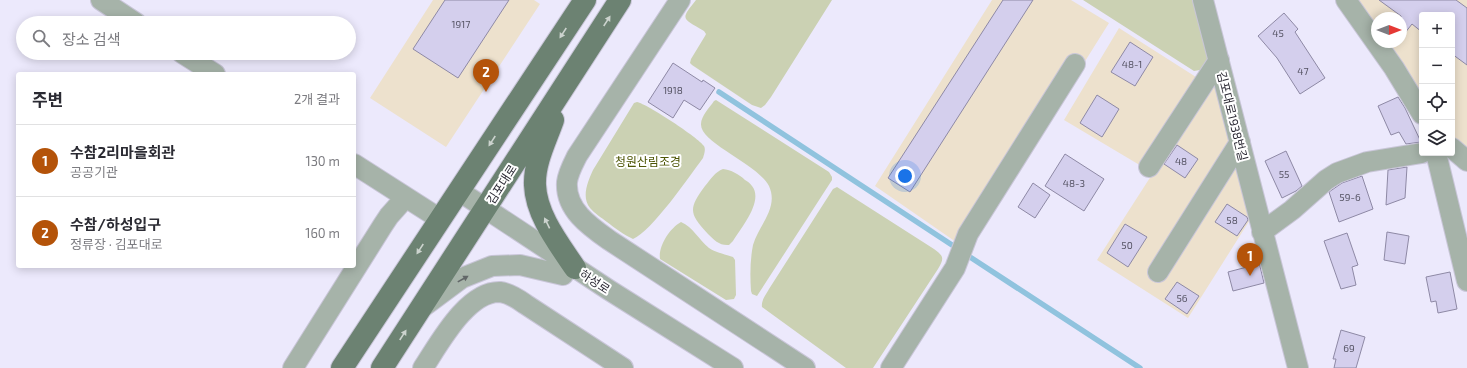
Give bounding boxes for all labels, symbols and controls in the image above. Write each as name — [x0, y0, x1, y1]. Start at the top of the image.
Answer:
north arrow — [1371, 12, 1407, 48]
map controls — [1419, 12, 1455, 156]
button: + — [1419, 12, 1455, 48]
search box — [16, 16, 356, 60]
one-way arrow — [603, 16, 610, 27]
house number: 1917 — [452, 18, 470, 30]
icon: search — [30, 27, 52, 49]
one-way arrow — [559, 27, 567, 38]
house number: 45 — [1272, 27, 1284, 39]
text: 장소 검색 — [62, 30, 121, 48]
button: − — [1419, 48, 1455, 84]
house number: 48-1 — [1122, 58, 1142, 70]
pin: 2 — [473, 59, 499, 92]
house number: 47 — [1297, 65, 1309, 77]
street label: 김포대로1938번길 — [1215, 70, 1251, 162]
house number: 1918 — [663, 84, 683, 96]
button: locate — [1419, 84, 1455, 120]
text: 주변 — [32, 89, 63, 109]
text: 2개 결과 — [294, 91, 340, 107]
button: layers — [1419, 120, 1455, 156]
one-way arrow — [488, 136, 496, 146]
text: 수참2리마을회관 — [70, 143, 175, 161]
text: 1 — [42, 153, 48, 169]
text: 130 m — [305, 153, 340, 169]
park label: 청원산림조경 — [615, 154, 681, 168]
house number: 48 — [1175, 155, 1187, 167]
street label: 김포대로 — [483, 162, 519, 206]
text: 공공기관 — [70, 164, 118, 180]
your location — [895, 166, 915, 186]
house number: 55 — [1279, 168, 1289, 180]
house number: 48-3 — [1063, 177, 1085, 189]
house number: 59-6 — [1339, 191, 1361, 203]
house number: 58 — [1226, 214, 1238, 226]
text: 수참/하성입구 — [70, 215, 161, 233]
one-way arrow — [544, 217, 550, 228]
text: 2 — [41, 225, 49, 241]
text: 160 m — [305, 225, 340, 241]
text: 정류장 · 김포대로 — [70, 236, 163, 252]
house number: 50 — [1121, 239, 1133, 251]
pin: 1 — [1237, 243, 1263, 276]
one-way arrow — [416, 244, 424, 255]
street label: 하성로 — [577, 266, 613, 296]
one-way arrow — [457, 275, 469, 282]
house number: 56 — [1176, 292, 1188, 304]
one-way arrow — [400, 329, 407, 341]
house number: 69 — [1343, 342, 1355, 354]

